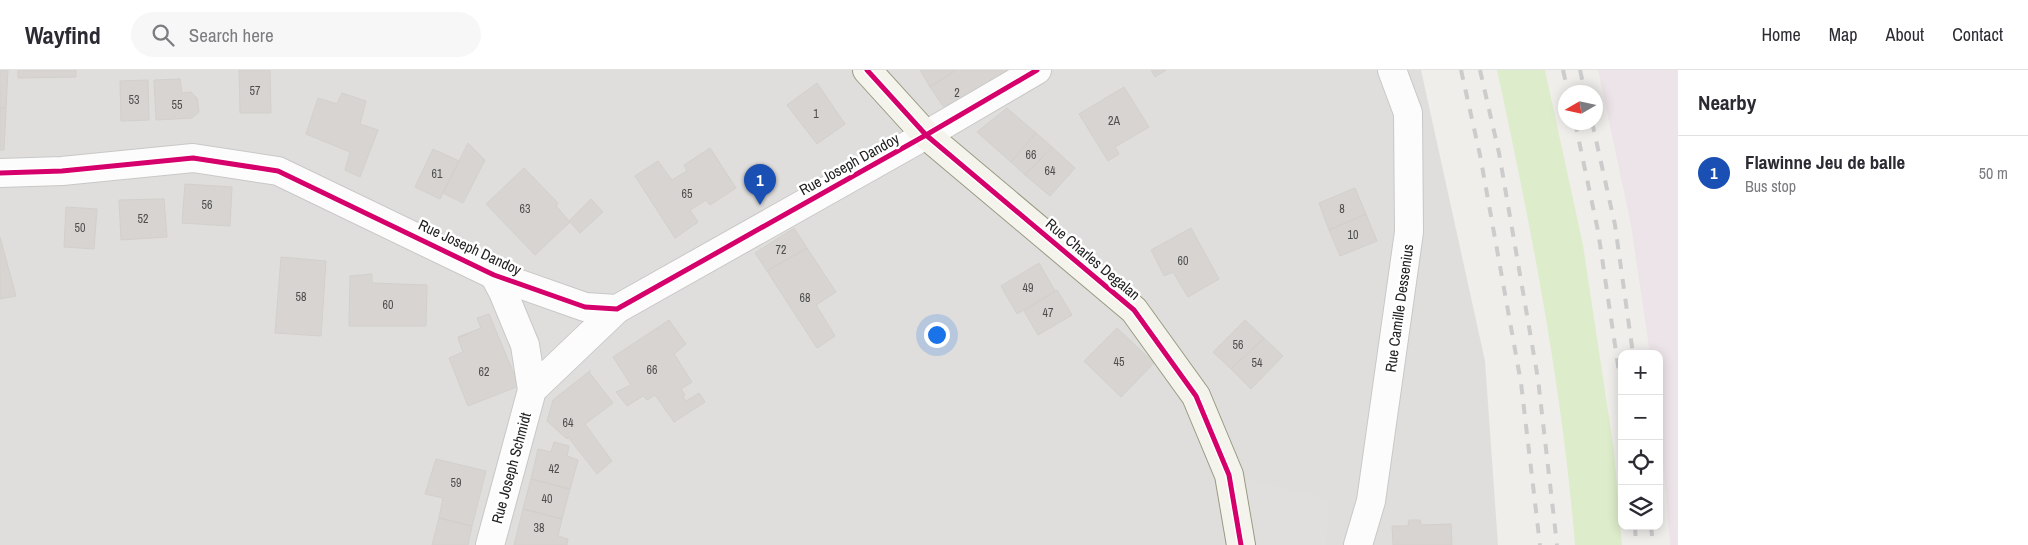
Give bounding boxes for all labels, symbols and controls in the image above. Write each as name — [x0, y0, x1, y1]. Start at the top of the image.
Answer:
search box — [131, 12, 481, 57]
text: Wayfind — [25, 19, 101, 51]
icon: search — [149, 21, 177, 49]
text: Search here — [189, 22, 274, 48]
text: Home — [1761, 22, 1801, 47]
text: Map — [1829, 22, 1858, 47]
text: About — [1886, 22, 1924, 47]
text: Contact — [1952, 22, 2003, 47]
house number: 57 — [250, 83, 261, 99]
house number: 2 — [954, 85, 960, 101]
north arrow — [1558, 85, 1603, 130]
text: Nearby — [1698, 88, 1756, 117]
house number: 53 — [129, 92, 139, 108]
house number: 55 — [172, 97, 183, 113]
house number: 1 — [813, 106, 819, 122]
house number: 2A — [1108, 113, 1120, 129]
street label: Rue Joseph Dandoy — [795, 127, 904, 200]
house number: 66 — [1026, 147, 1036, 163]
text: Flawinne Jeu de balle — [1745, 149, 1905, 175]
text: 1 — [1710, 162, 1718, 184]
text: 50 m — [1979, 162, 2008, 184]
house number: 64 — [1045, 163, 1056, 179]
pin: 1 — [744, 164, 776, 205]
house number: 61 — [432, 166, 443, 182]
text: Bus stop — [1745, 175, 1796, 197]
house number: 65 — [682, 186, 693, 202]
house number: 56 — [202, 197, 212, 213]
house number: 63 — [520, 201, 530, 217]
house number: 8 — [1339, 201, 1345, 217]
house number: 52 — [138, 211, 148, 227]
street label: Rue Charles Degalan — [1041, 213, 1145, 305]
street label: Rue Joseph Dandoy — [415, 214, 526, 280]
house number: 50 — [75, 220, 85, 236]
house number: 10 — [1348, 227, 1358, 243]
house number: 72 — [776, 242, 786, 258]
street label: Rue Camille Dessenius — [1380, 243, 1418, 373]
house number: 60 — [1178, 253, 1188, 269]
house number: 49 — [1023, 280, 1033, 296]
house number: 58 — [296, 289, 306, 305]
house number: 68 — [800, 290, 810, 306]
house number: 60 — [383, 297, 393, 313]
house number: 47 — [1043, 305, 1054, 321]
your location — [924, 322, 950, 348]
house number: 56 — [1233, 337, 1243, 353]
map controls — [1618, 350, 1663, 530]
button: + — [1618, 350, 1663, 395]
house number: 45 — [1114, 354, 1125, 370]
house number: 54 — [1252, 355, 1263, 371]
house number: 66 — [647, 362, 657, 378]
house number: 62 — [479, 364, 489, 380]
button: − — [1618, 395, 1663, 440]
street label: Rue Joseph Schmidt — [486, 410, 536, 526]
house number: 64 — [563, 415, 574, 431]
button: locate — [1618, 440, 1663, 485]
house number: 42 — [549, 461, 559, 477]
house number: 59 — [451, 475, 461, 491]
button: layers — [1618, 485, 1663, 530]
house number: 40 — [542, 491, 552, 507]
house number: 38 — [534, 520, 544, 536]

